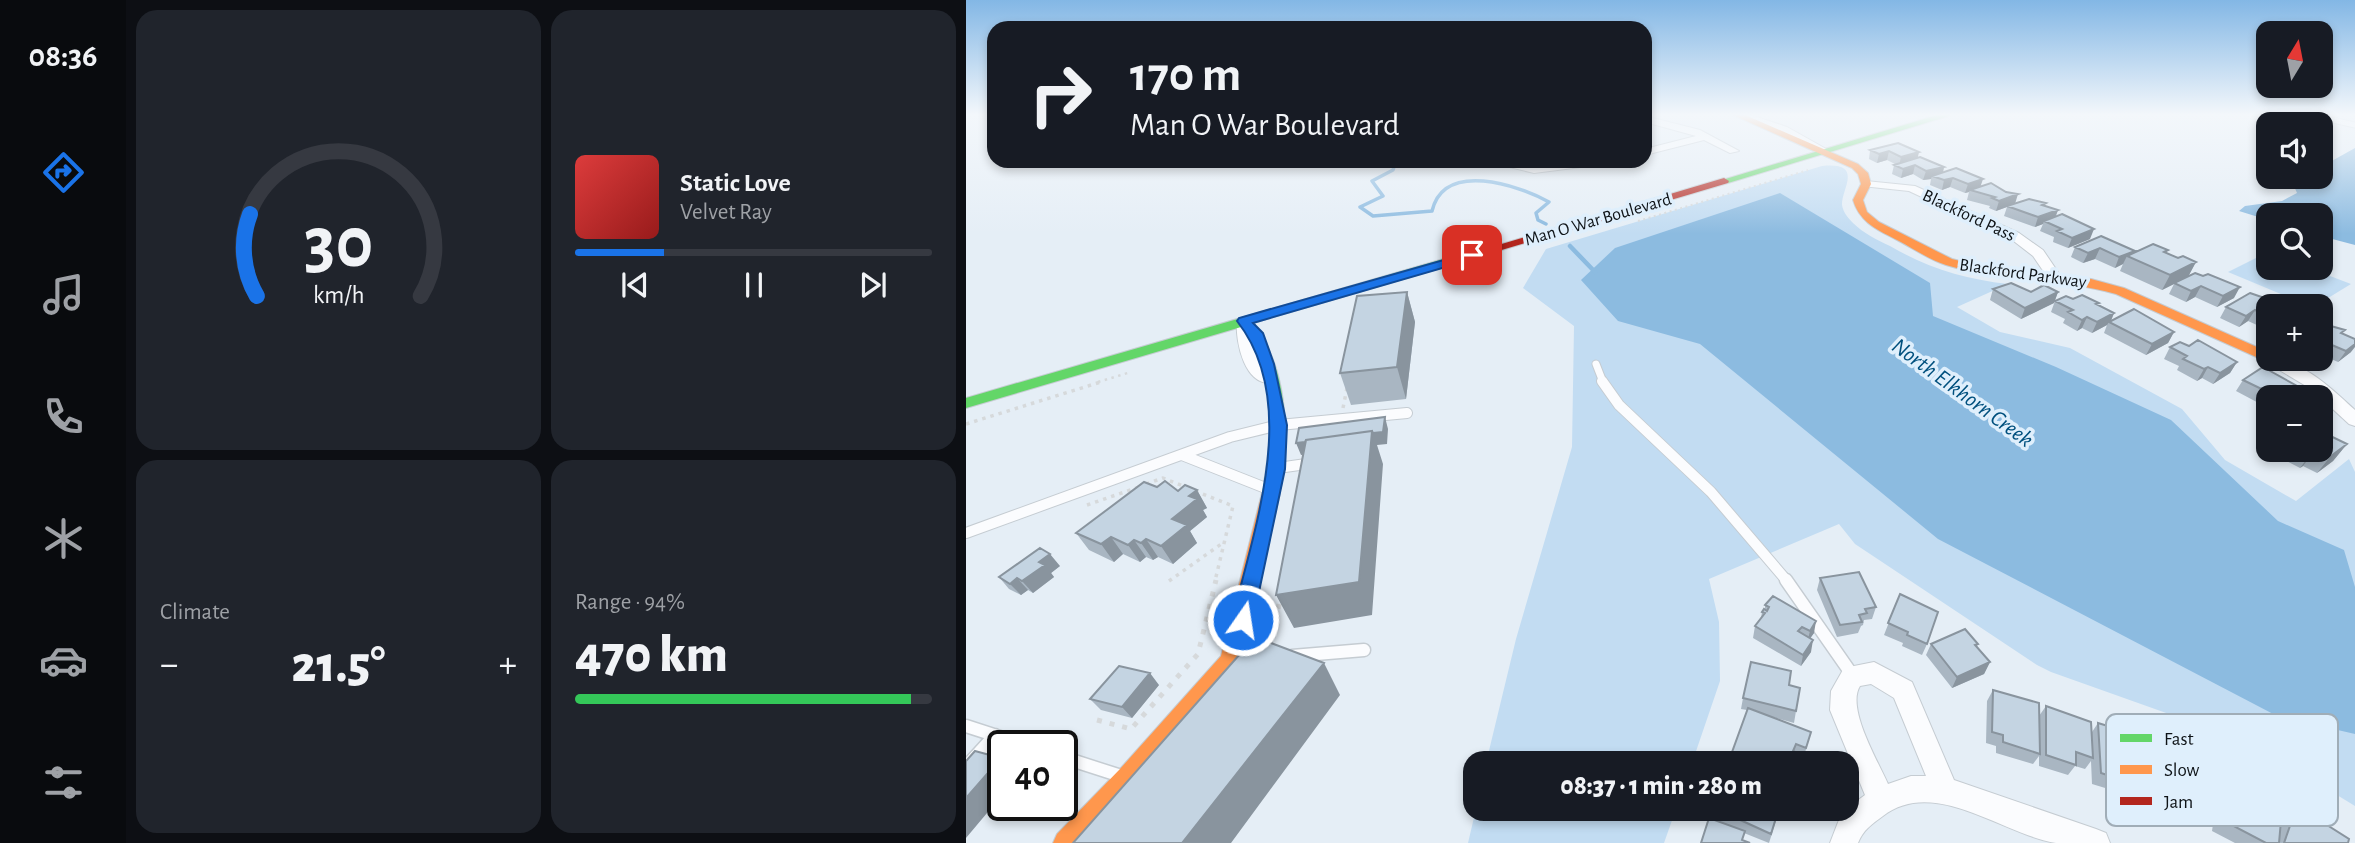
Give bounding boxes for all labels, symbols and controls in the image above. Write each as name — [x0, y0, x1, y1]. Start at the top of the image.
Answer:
north arrow — [2256, 21, 2333, 98]
map controls — [2256, 21, 2333, 462]
text: 08:36 — [28, 40, 98, 72]
icon: right — [1015, 49, 1106, 140]
text: 170 m — [1130, 51, 1241, 100]
text: Man O War Boulevard — [1130, 109, 1400, 141]
button: sound — [2256, 112, 2333, 189]
icon: directions — [39, 148, 88, 197]
text: Static Love — [680, 170, 791, 196]
street label: Blackford Pass — [1919, 187, 2018, 245]
street label: Man O War Boulevard — [1523, 190, 1674, 250]
text: Velvet Ray — [680, 201, 772, 224]
button: search — [2256, 203, 2333, 280]
text: 30 — [304, 208, 373, 281]
pin — [1442, 225, 1502, 285]
icon: arrive — [1453, 236, 1491, 274]
street label: Blackford Parkway — [1958, 256, 2088, 292]
icon: previous — [616, 266, 654, 304]
icon: pause — [735, 266, 773, 304]
icon: next — [854, 266, 892, 304]
icon: music — [39, 270, 88, 319]
text: km/h — [313, 283, 364, 308]
button: + — [2256, 294, 2333, 371]
water label: North Elkhorn Creek — [1887, 334, 2037, 452]
button: − — [2256, 385, 2333, 462]
icon: phone — [39, 392, 88, 441]
icon: climate — [39, 514, 88, 563]
position arrow — [1206, 583, 1280, 657]
text: Range · 94% — [575, 591, 685, 614]
text: Climate — [160, 601, 230, 624]
text: 470 km — [575, 629, 728, 681]
icon: car — [39, 636, 88, 685]
text: 21.5° — [292, 639, 385, 691]
text: − — [160, 646, 178, 684]
text: + — [499, 646, 517, 684]
legend — [2106, 714, 2338, 826]
speed limit sign: 40 — [987, 730, 1078, 821]
text: Fast — [2164, 730, 2194, 749]
icon: filters — [39, 758, 88, 807]
text: Slow — [2164, 761, 2200, 780]
text: 08:37 · 1 min · 280 m — [1560, 773, 1762, 799]
text: Jam — [2164, 793, 2193, 812]

